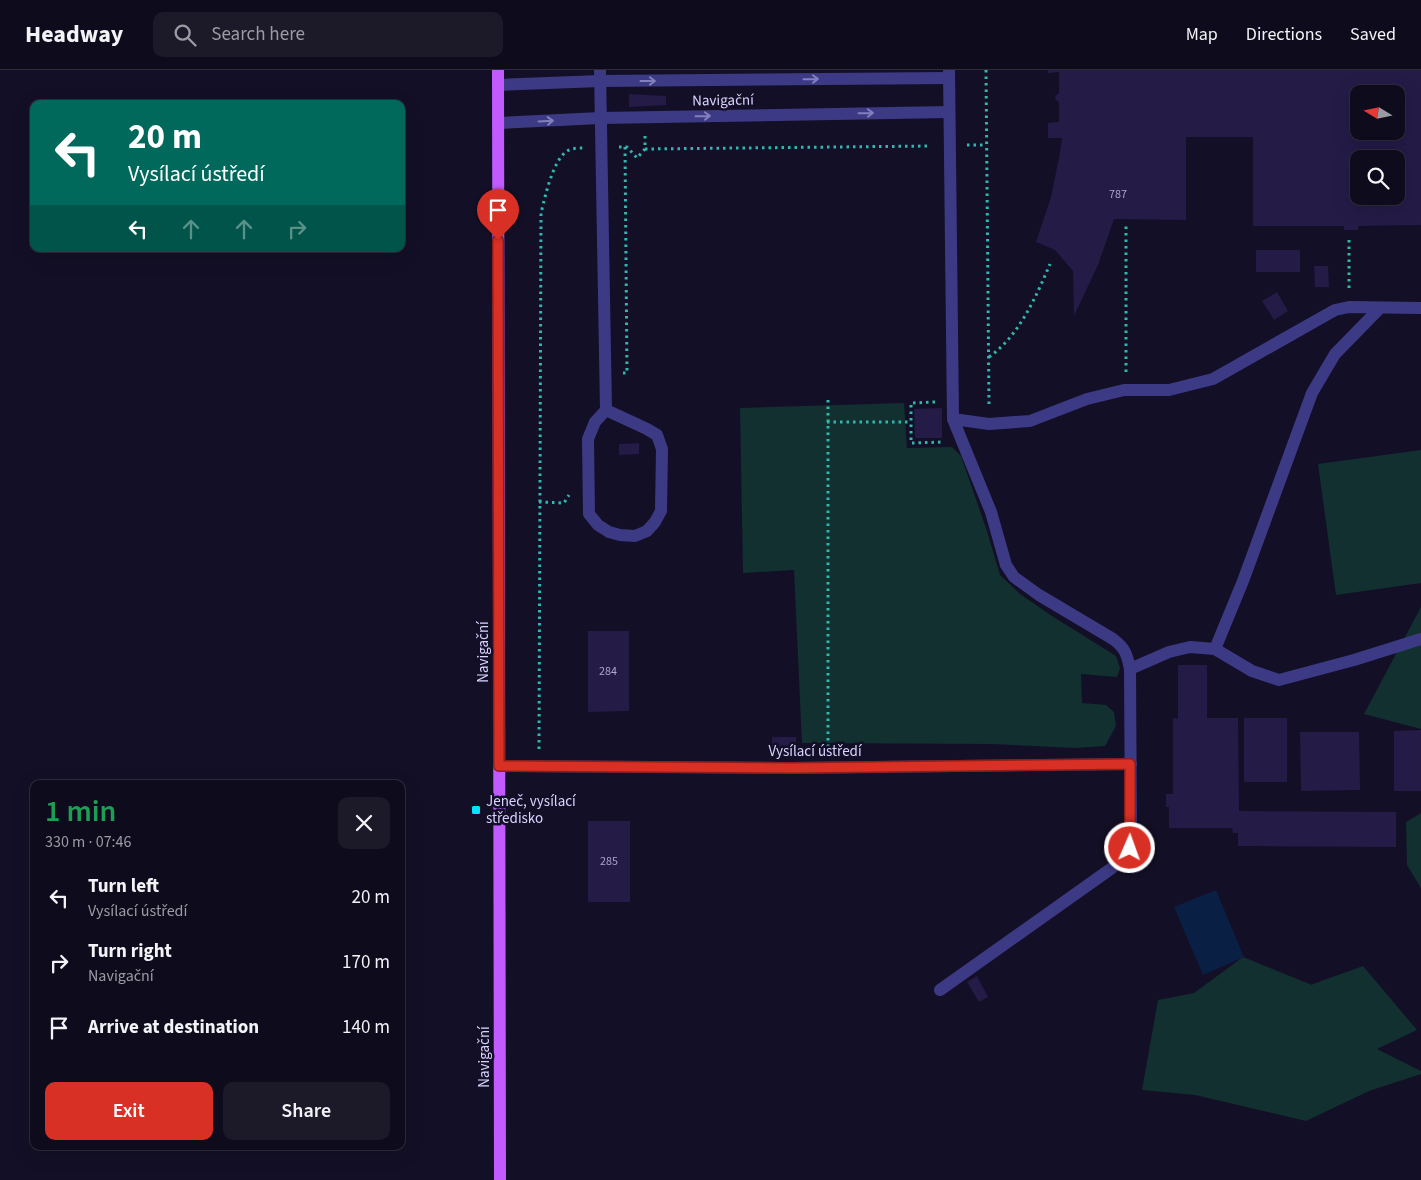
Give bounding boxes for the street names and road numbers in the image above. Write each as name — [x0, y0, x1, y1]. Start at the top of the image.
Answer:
street label: Navigační — [692, 89, 755, 112]
street label: Navigační — [473, 620, 494, 683]
street label: Vysílací ústředí — [768, 741, 863, 762]
street label: Navigační — [474, 1025, 495, 1088]

